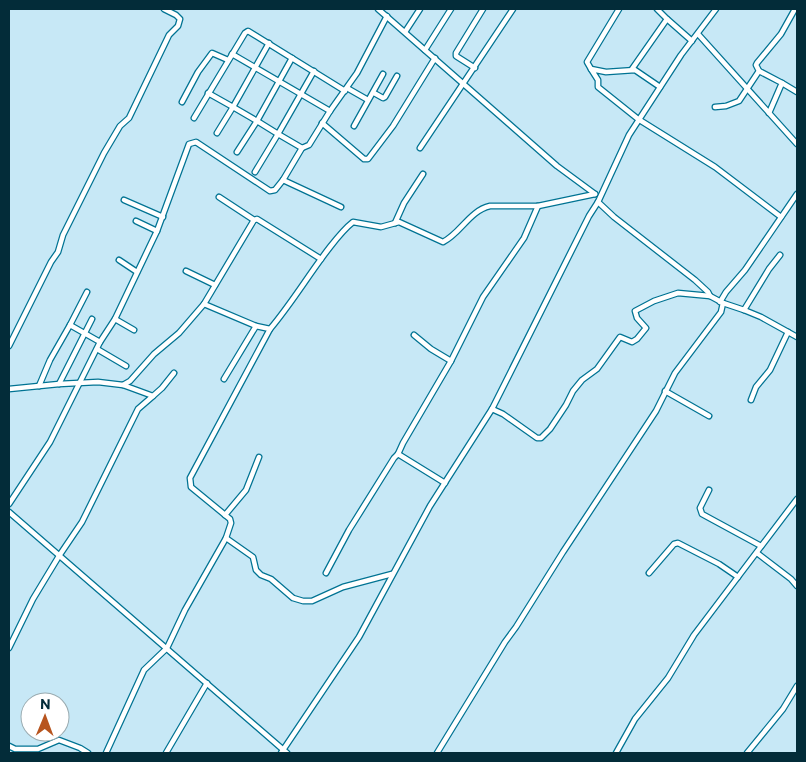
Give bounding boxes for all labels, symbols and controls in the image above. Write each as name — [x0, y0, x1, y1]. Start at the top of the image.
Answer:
north arrow — [20, 692, 70, 742]
text: N — [40, 695, 51, 712]

